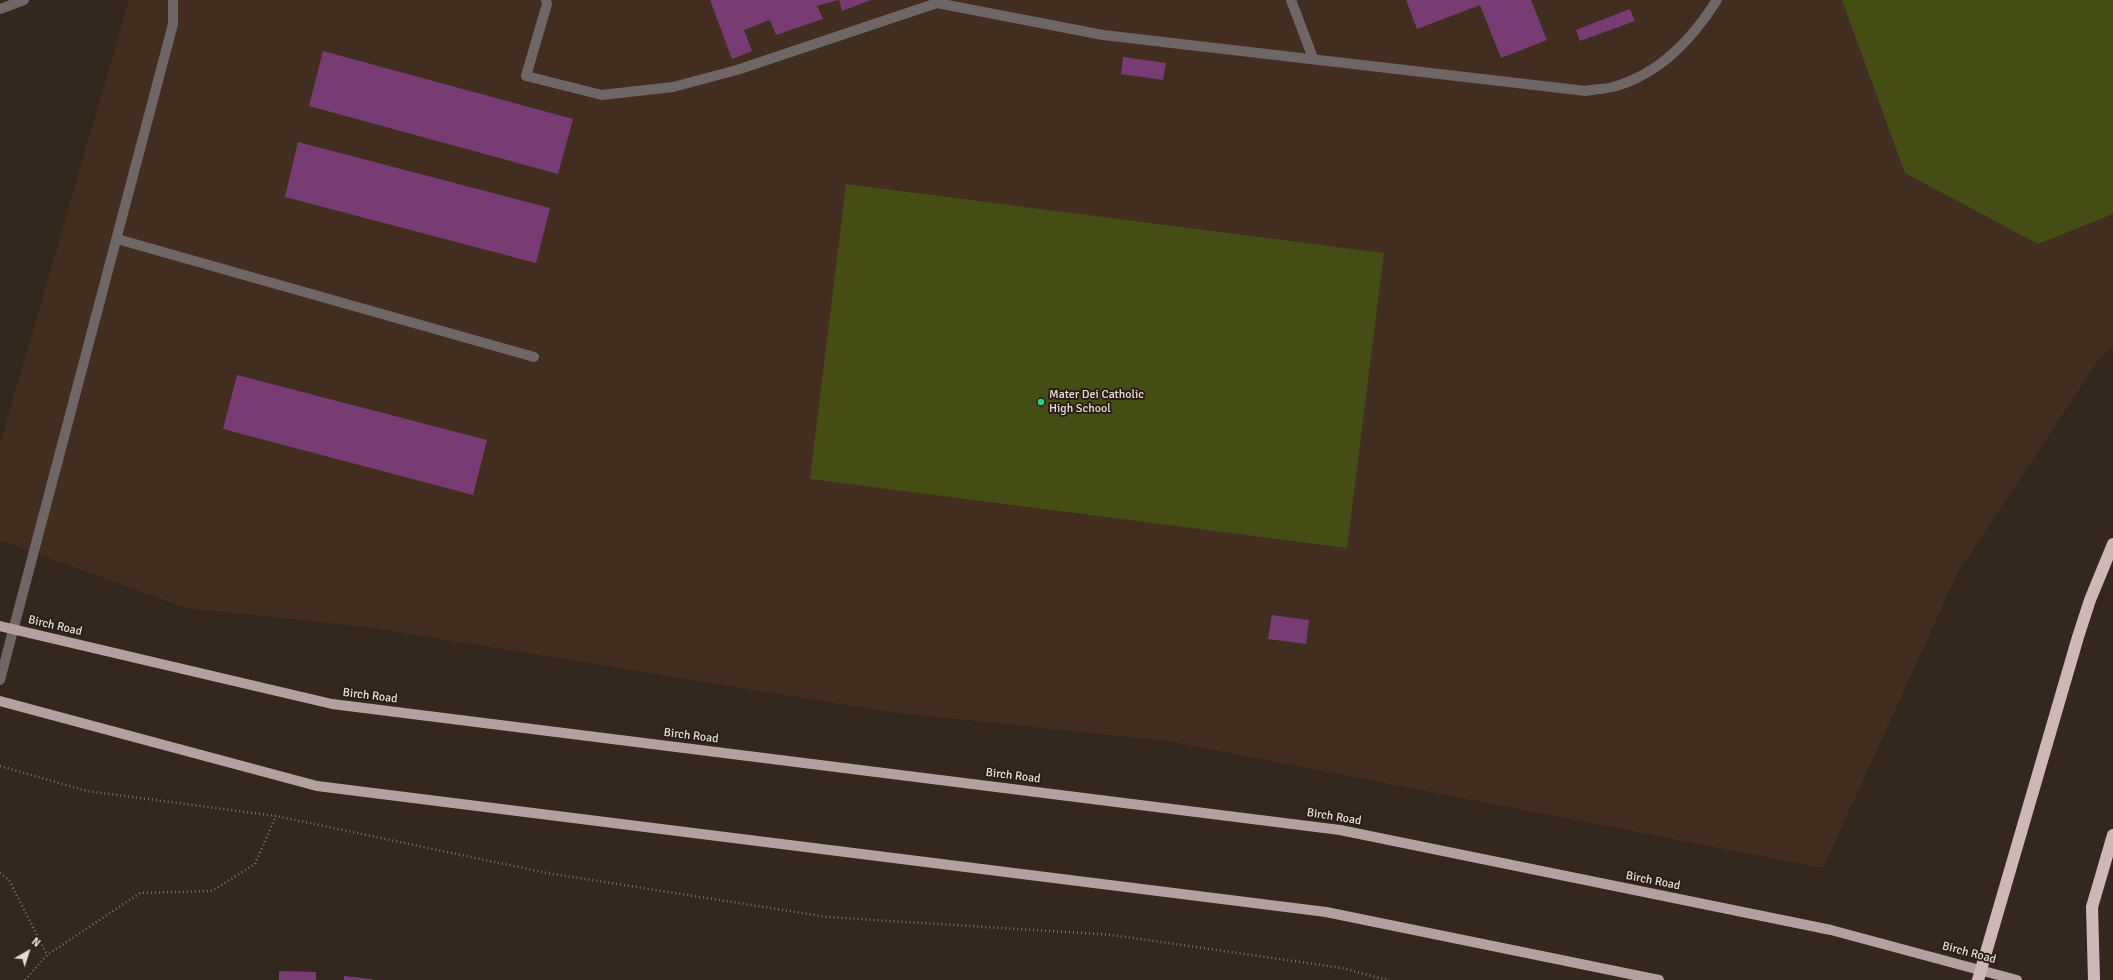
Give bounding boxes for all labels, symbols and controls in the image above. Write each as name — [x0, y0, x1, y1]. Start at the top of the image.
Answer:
place label: Mater Dei Catholic High School — [1049, 388, 1144, 416]
marker: Mater Dei Catholic High School — [1036, 397, 1046, 407]
street label: Birch Road — [26, 613, 84, 639]
street label: Birch Road — [342, 685, 398, 707]
street label: Birch Road — [663, 725, 719, 747]
street label: Birch Road — [985, 765, 1041, 787]
street label: Birch Road — [1306, 806, 1362, 828]
street label: Birch Road — [1625, 869, 1681, 893]
north arrow — [8, 932, 48, 972]
text: N — [29, 935, 43, 950]
street label: Birch Road — [1940, 939, 1998, 967]

